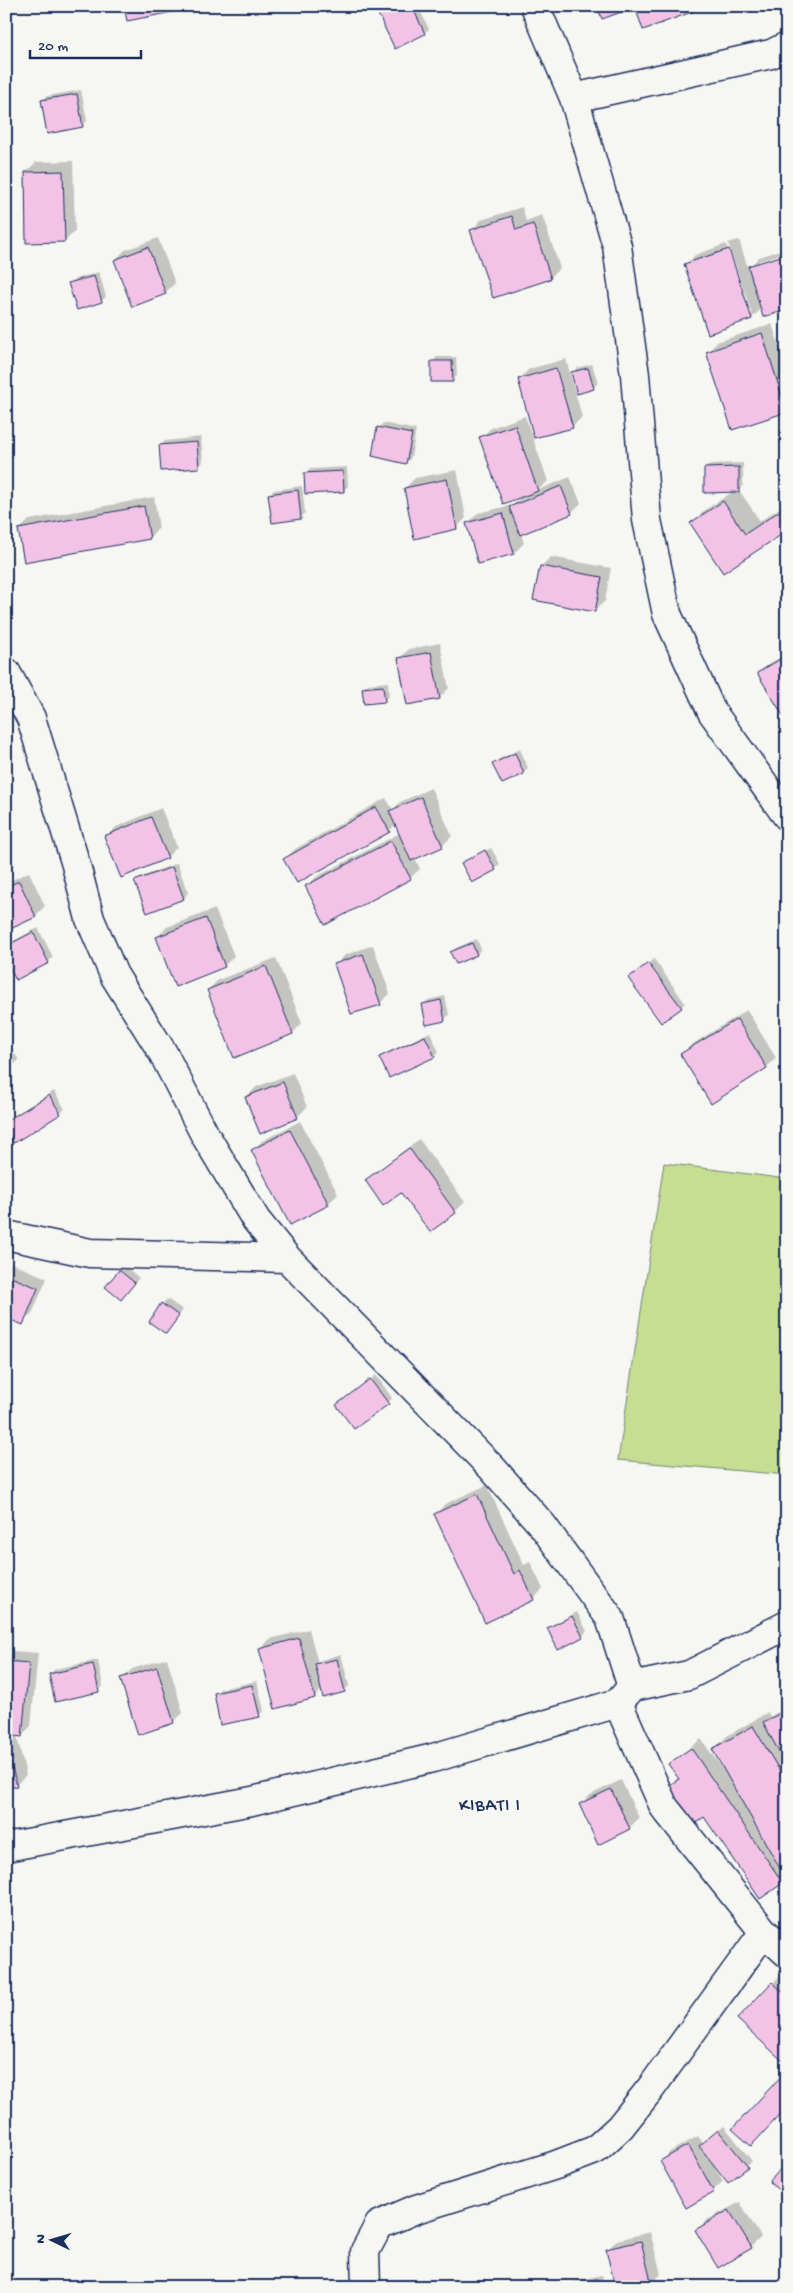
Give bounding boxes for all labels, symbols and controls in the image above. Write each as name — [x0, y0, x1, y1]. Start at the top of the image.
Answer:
scale bar — [30, 28, 141, 60]
text: 20 m — [38, 38, 68, 56]
district label: KIBATI I — [459, 1796, 521, 1817]
north arrow — [28, 2216, 78, 2266]
text: N — [33, 2234, 50, 2244]

